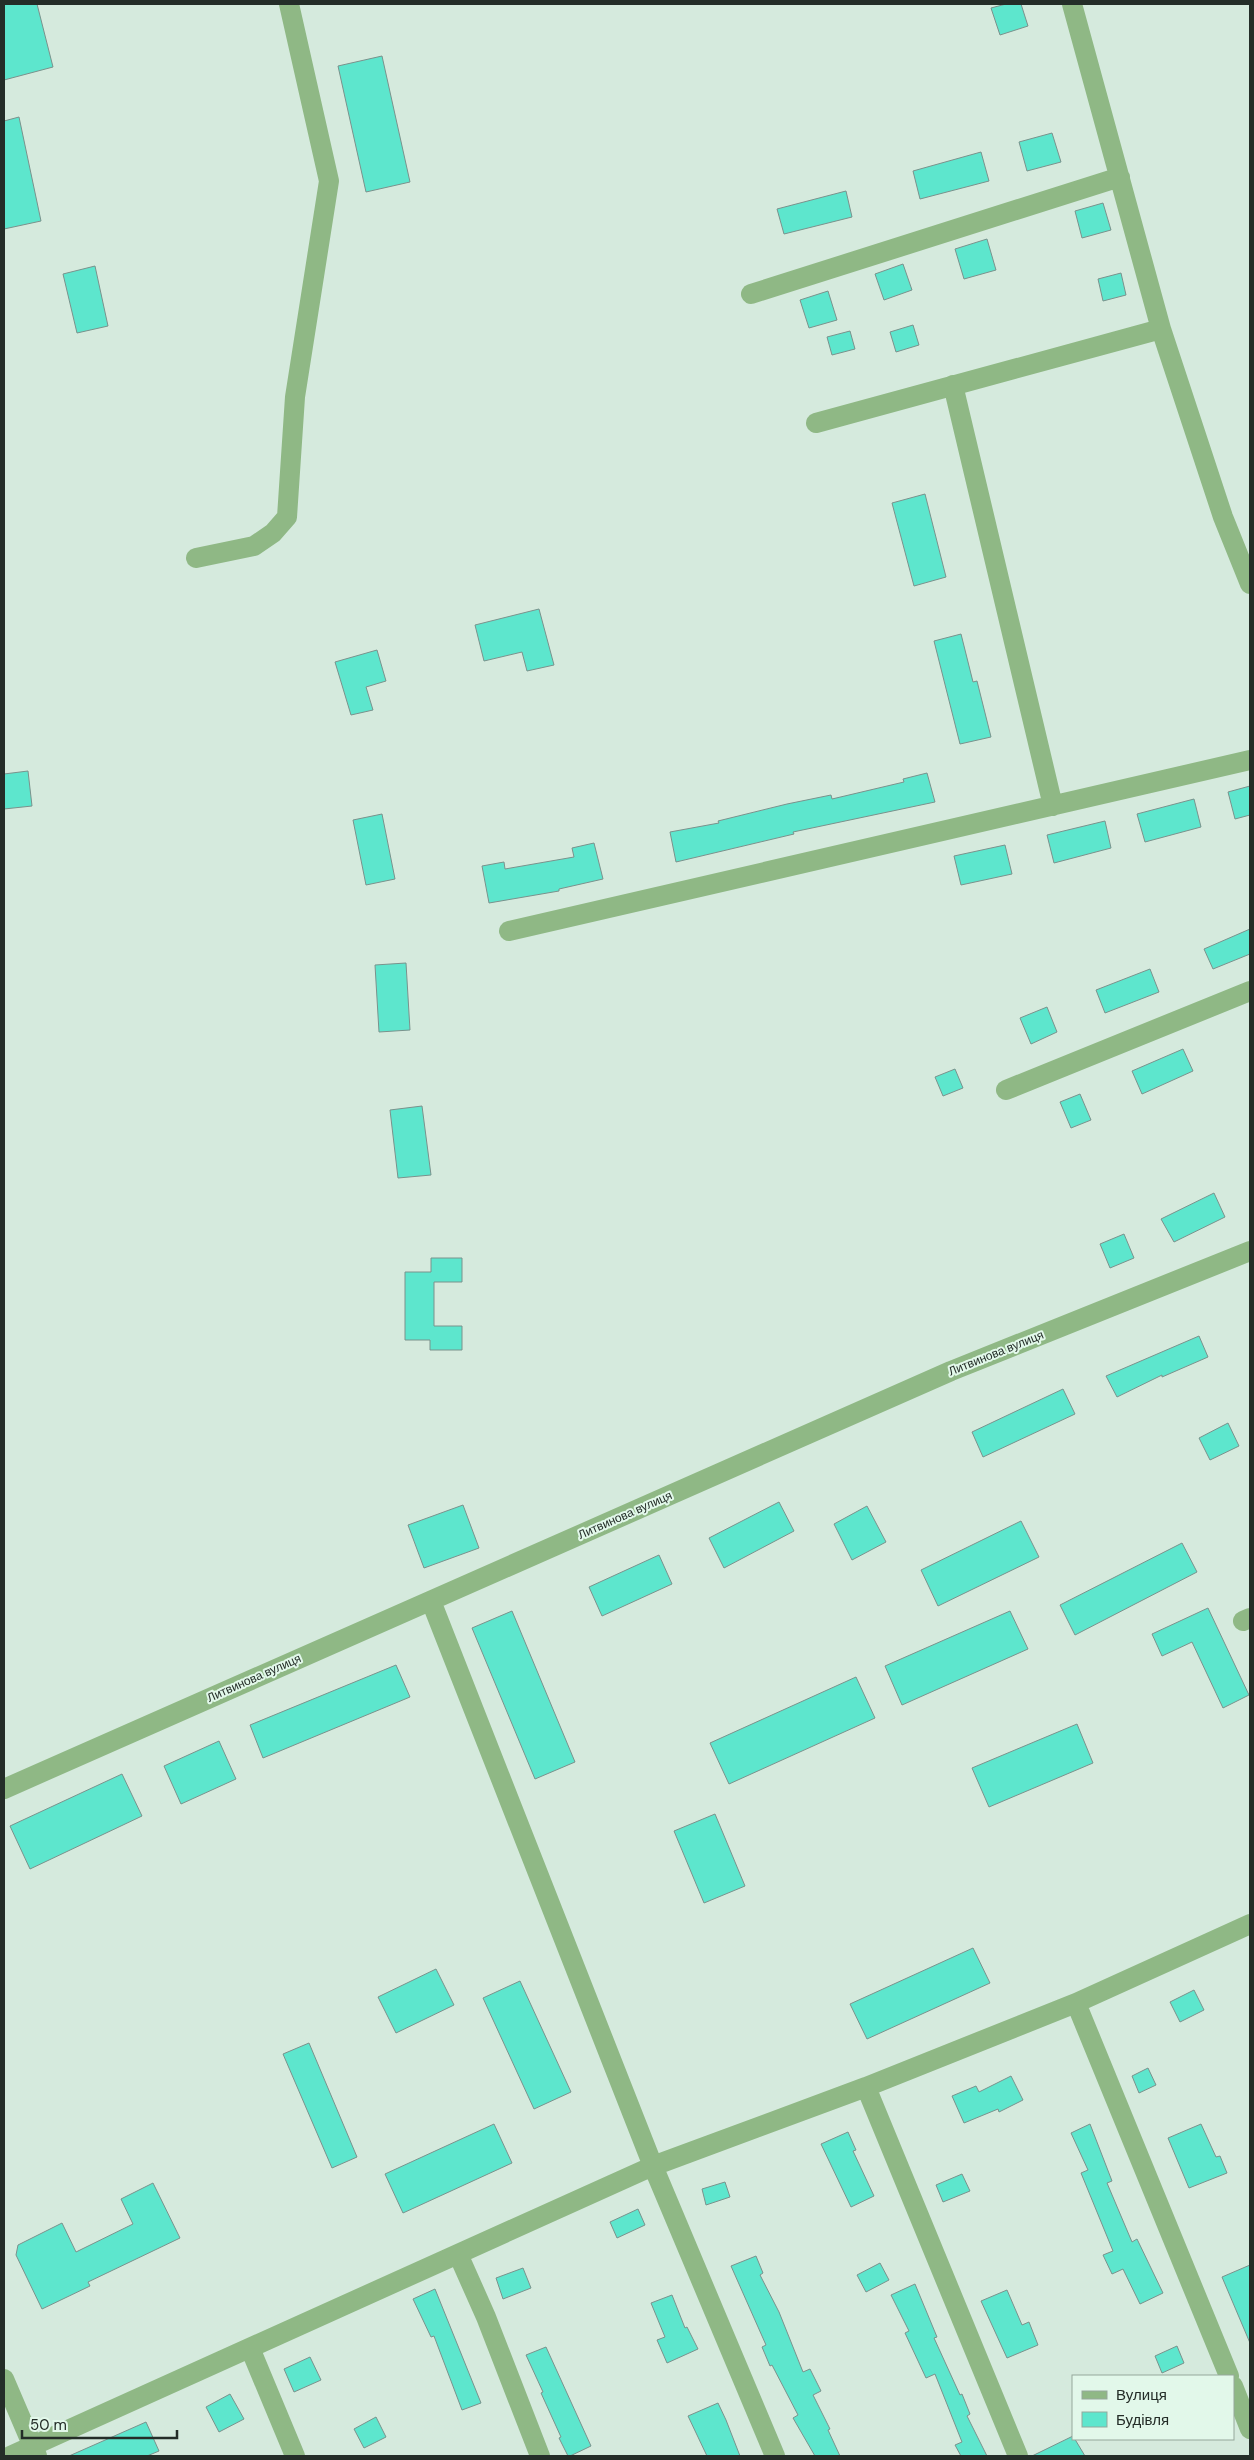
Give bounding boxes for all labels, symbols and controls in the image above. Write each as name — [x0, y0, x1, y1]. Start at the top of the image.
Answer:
street label: Литвинова вулиця — [946, 1327, 1046, 1379]
street label: Литвинова вулиця — [575, 1487, 675, 1543]
street label: Литвинова вулиця — [204, 1650, 304, 1706]
legend — [1072, 2375, 1234, 2440]
text: Вулиця — [1116, 2385, 1167, 2405]
scale bar — [22, 2408, 178, 2440]
text: Будівля — [1116, 2410, 1169, 2430]
text: 50 m — [30, 2415, 67, 2435]

